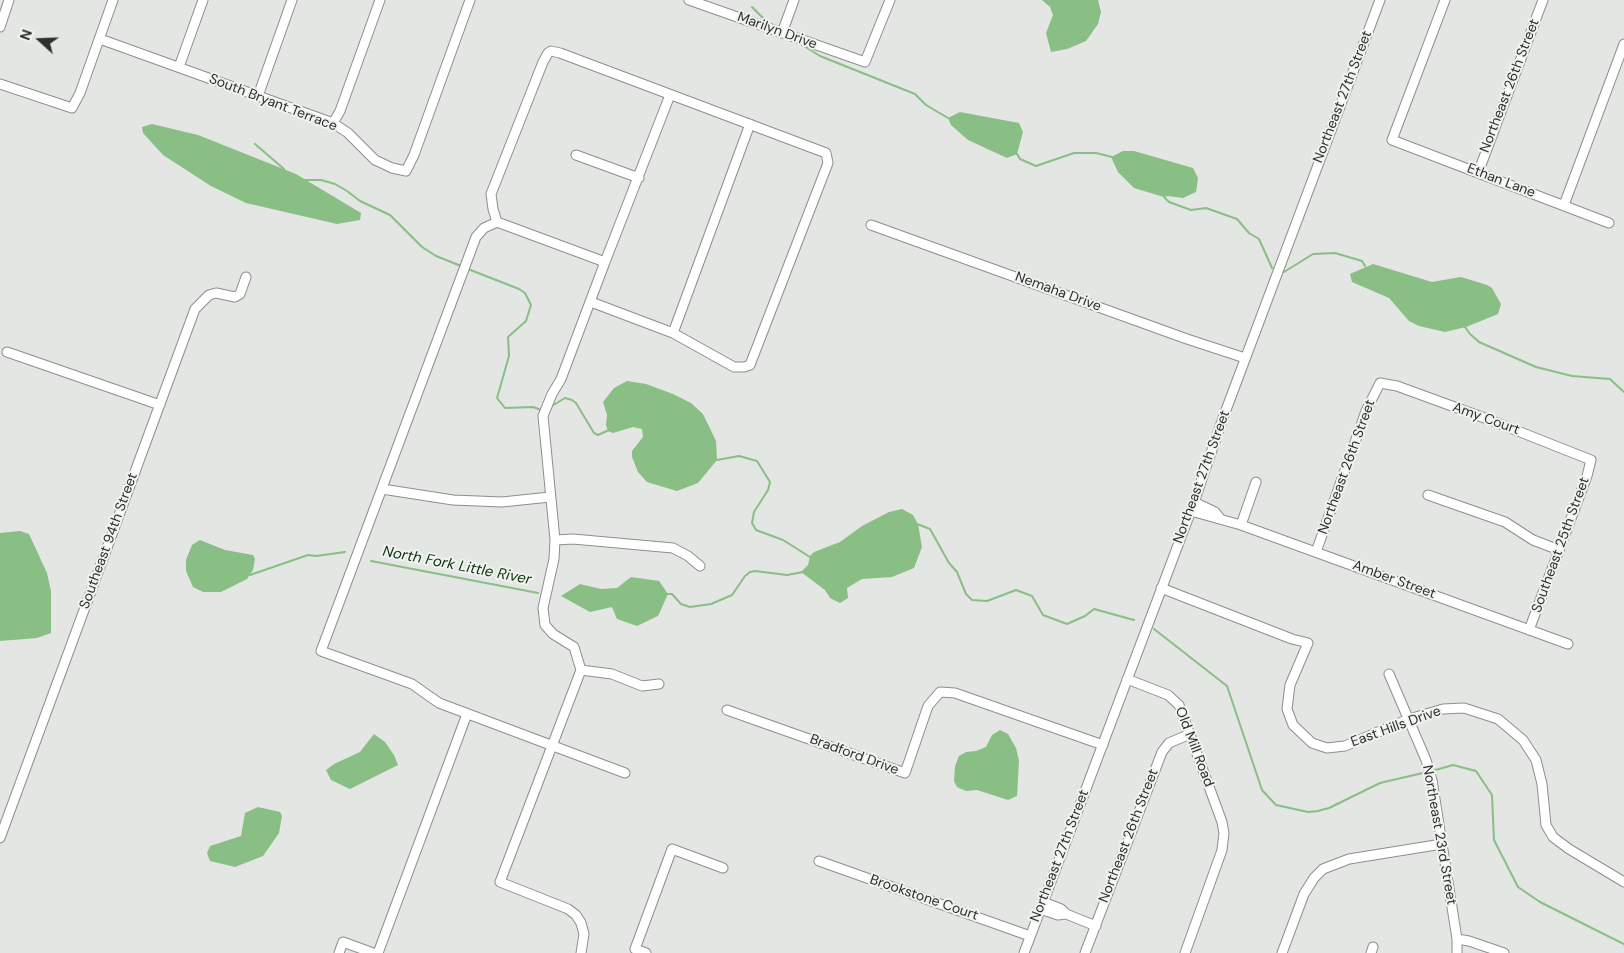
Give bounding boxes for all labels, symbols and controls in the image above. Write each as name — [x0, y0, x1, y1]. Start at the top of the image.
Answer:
street label: Marilyn Drive — [735, 9, 819, 53]
north arrow — [15, 15, 65, 65]
street label: Northeast 26th Street — [1477, 17, 1543, 155]
text: N — [16, 27, 36, 43]
street label: Northeast 27th Street — [1310, 28, 1376, 166]
street label: South Bryant Terrace — [206, 71, 340, 135]
street label: Ethan Lane — [1464, 160, 1538, 202]
street label: Nemaha Drive — [1013, 269, 1103, 315]
street label: Northeast 26th Street — [1315, 397, 1379, 537]
street label: Amy Court — [1450, 399, 1522, 439]
street label: Northeast 27th Street — [1170, 408, 1234, 546]
street label: Southeast 94th Street — [77, 471, 141, 611]
street label: Southeast 25th Street — [1529, 475, 1593, 615]
water label: North Fork Little River — [381, 543, 533, 589]
street label: Amber Street — [1350, 557, 1438, 603]
street label: East Hills Drive — [1349, 703, 1443, 751]
street label: Old Mill Road — [1171, 705, 1217, 789]
street label: Bradford Drive — [807, 731, 901, 779]
street label: Northeast 23rd Street — [1418, 764, 1460, 906]
street label: Northeast 26th Street — [1096, 767, 1162, 905]
street label: Northeast 27th Street — [1027, 787, 1093, 925]
street label: Brookstone Court — [868, 872, 980, 924]

